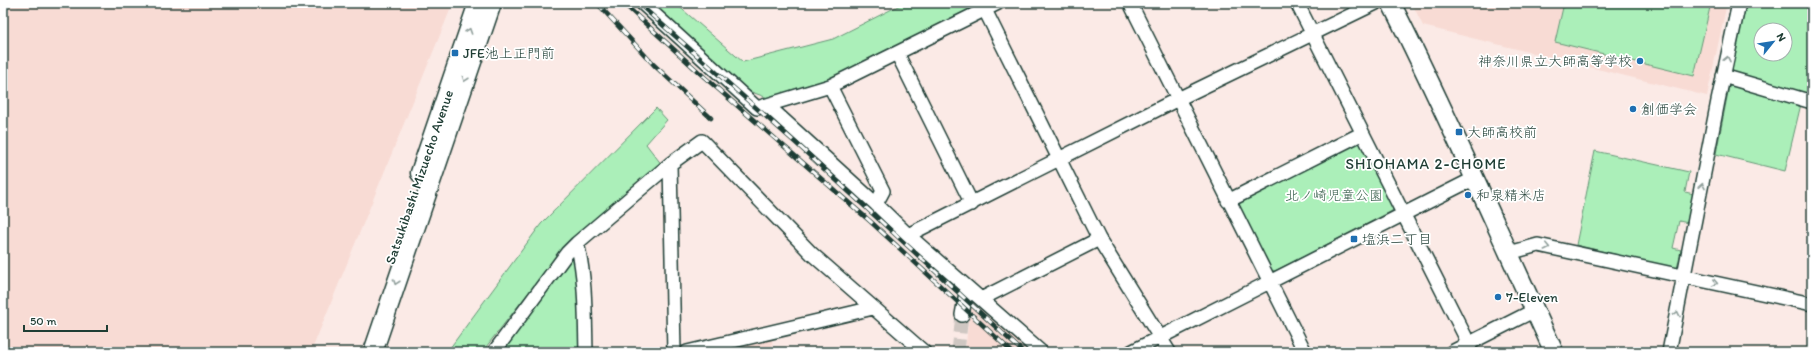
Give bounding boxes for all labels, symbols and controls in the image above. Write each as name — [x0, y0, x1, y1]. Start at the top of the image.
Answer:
north arrow — [1753, 22, 1793, 62]
one-way arrow — [464, 27, 472, 34]
text: N — [1774, 31, 1789, 44]
place label: JFE池上正門前 — [463, 45, 555, 62]
marker: JFE池上正門前 — [450, 48, 460, 58]
place label: 神奈川県立大師高等学校 — [1478, 53, 1632, 70]
marker: 神奈川県立大師高等学校 — [1635, 56, 1645, 66]
one-way arrow — [1723, 56, 1731, 62]
one-way arrow — [462, 76, 470, 83]
street label: Satsukibashi Mizuecho Avenue — [382, 87, 457, 267]
place label: 創価学会 — [1641, 101, 1697, 118]
marker: 創価学会 — [1628, 104, 1638, 114]
place label: 大師高校前 — [1467, 124, 1537, 141]
marker: 大師高校前 — [1454, 127, 1464, 137]
district label: SHIOHAMA 2-CHOME — [1346, 155, 1506, 173]
one-way arrow — [1697, 183, 1706, 189]
park label: 北ノ崎児童公園 — [1285, 187, 1383, 204]
place label: 和泉精米店 — [1476, 187, 1546, 204]
marker: 和泉精米店 — [1463, 190, 1473, 200]
place label: 塩浜二丁目 — [1362, 231, 1432, 248]
marker: 塩浜二丁目 — [1349, 234, 1359, 244]
one-way arrow — [1543, 243, 1550, 251]
one-way arrow — [393, 278, 401, 285]
one-way arrow — [1712, 279, 1718, 287]
place label: 7-Eleven — [1506, 289, 1558, 306]
marker: 7-Eleven — [1493, 292, 1503, 302]
scale bar — [24, 307, 107, 333]
one-way arrow — [1672, 311, 1680, 317]
text: 50 m — [30, 314, 56, 328]

